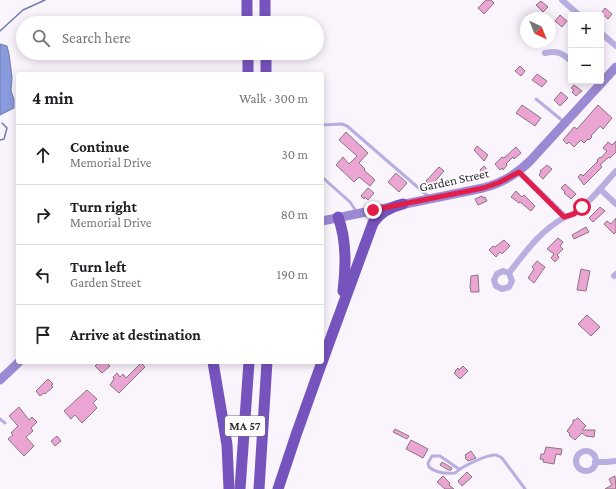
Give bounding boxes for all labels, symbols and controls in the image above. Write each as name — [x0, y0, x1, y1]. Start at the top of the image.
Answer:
north arrow — [520, 12, 556, 48]
map controls — [568, 12, 604, 84]
button: + — [568, 12, 604, 48]
search box — [16, 16, 324, 60]
icon: search — [30, 27, 52, 49]
text: Search here — [62, 30, 131, 46]
button: − — [568, 48, 604, 84]
text: 4 min — [32, 89, 74, 108]
text: Walk · 300 m — [239, 91, 308, 106]
text: Continue — [70, 139, 129, 155]
icon: ahead — [32, 144, 54, 166]
text: 30 m — [282, 147, 308, 162]
text: Memorial Drive — [70, 155, 152, 170]
street label: Garden Street — [418, 165, 491, 195]
route start — [573, 198, 591, 216]
text: Turn right — [70, 199, 137, 215]
route end — [364, 201, 382, 219]
icon: right — [32, 204, 54, 226]
text: 80 m — [281, 207, 308, 222]
text: Memorial Drive — [70, 215, 152, 230]
text: Turn left — [70, 259, 126, 275]
icon: left — [32, 264, 54, 286]
text: 190 m — [277, 267, 308, 282]
text: Garden Street — [70, 275, 141, 290]
icon: arrive — [32, 324, 54, 346]
text: Arrive at destination — [70, 327, 201, 343]
road number: MA 57 — [225, 416, 265, 436]

